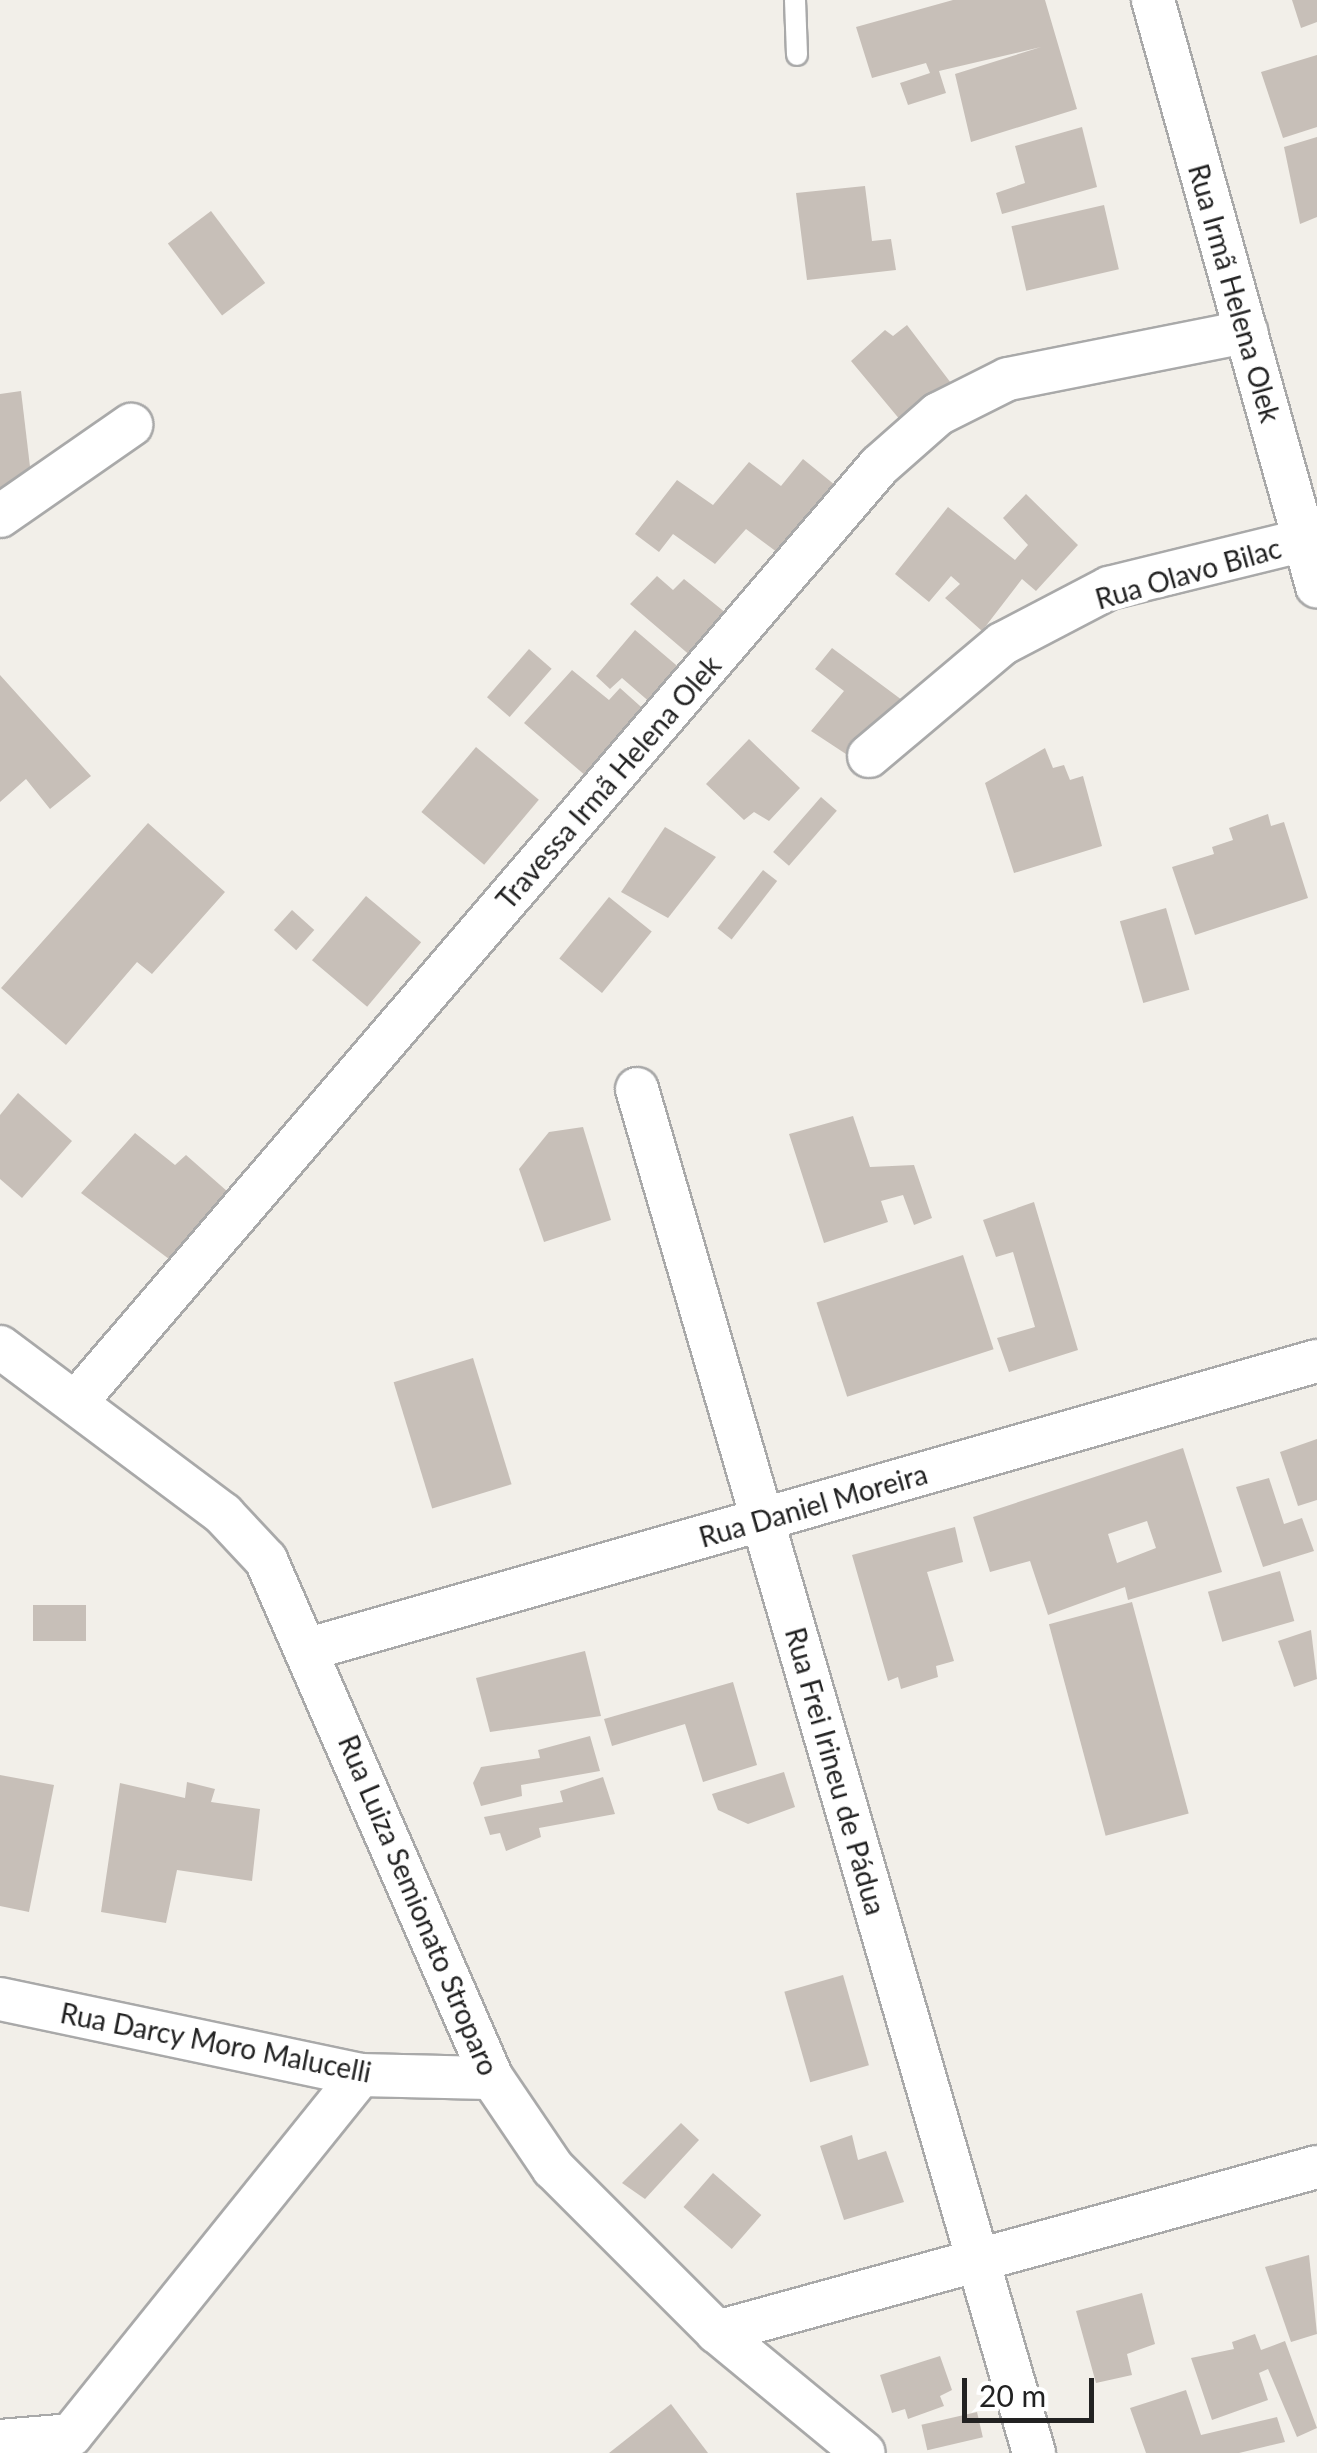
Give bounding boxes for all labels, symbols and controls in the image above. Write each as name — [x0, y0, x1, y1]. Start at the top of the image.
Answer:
street label: Rua Irmã Helena Olek — [1182, 160, 1288, 426]
street label: Rua Olavo Bilac — [1091, 530, 1285, 616]
street label: Travessa Irmã Helena Olek — [489, 648, 727, 916]
street label: Rua Daniel Moreira — [695, 1456, 931, 1554]
street label: Rua Frei Irineu de Pádua — [779, 1623, 893, 1919]
street label: Rua Luiza Semionato Stroparo — [332, 1730, 506, 2080]
street label: Rua Darcy Moro Malucelli — [57, 1995, 375, 2089]
scale bar — [967, 2358, 1100, 2420]
text: 20 m — [979, 2377, 1046, 2413]

